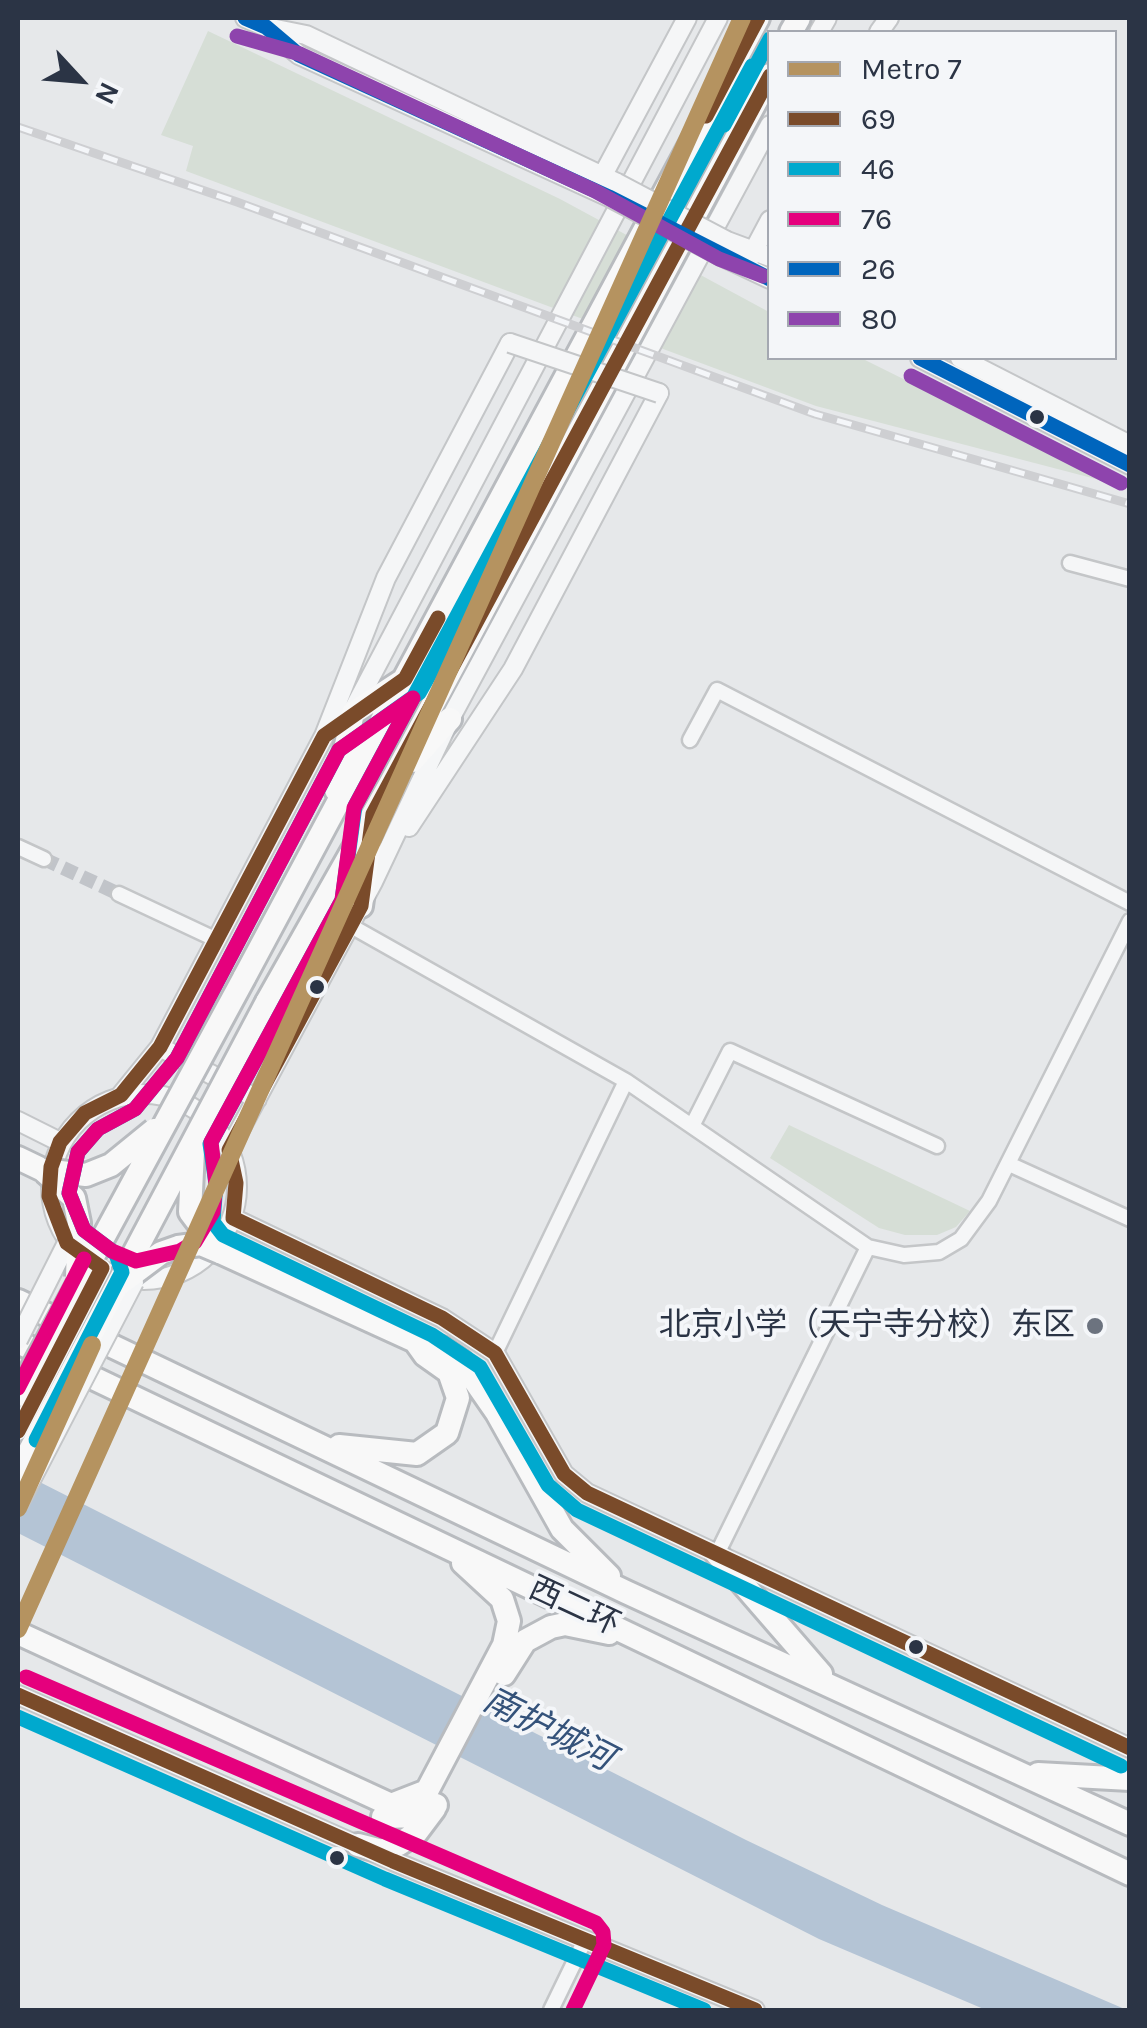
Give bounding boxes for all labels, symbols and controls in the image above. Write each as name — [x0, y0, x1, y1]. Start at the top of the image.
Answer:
north arrow — [30, 30, 130, 130]
legend — [767, 30, 1117, 360]
text: Metro 7 — [861, 51, 962, 87]
text: N — [88, 77, 127, 110]
text: 69 — [861, 101, 896, 137]
text: 46 — [861, 151, 895, 187]
text: 76 — [861, 201, 892, 237]
text: 26 — [861, 251, 896, 287]
text: 80 — [861, 301, 897, 337]
unlabelled marker — [1027, 407, 1047, 427]
unlabelled marker — [307, 977, 327, 997]
place label: 北京小学（天宁寺分校）东区 — [659, 1307, 1075, 1345]
marker: 北京小学（天宁寺分校）东区 — [1084, 1315, 1106, 1337]
street label: 西二环 — [522, 1569, 626, 1645]
unlabelled marker — [906, 1637, 926, 1657]
water label: 南护城河 — [476, 1680, 620, 1780]
unlabelled marker — [327, 1848, 347, 1868]

